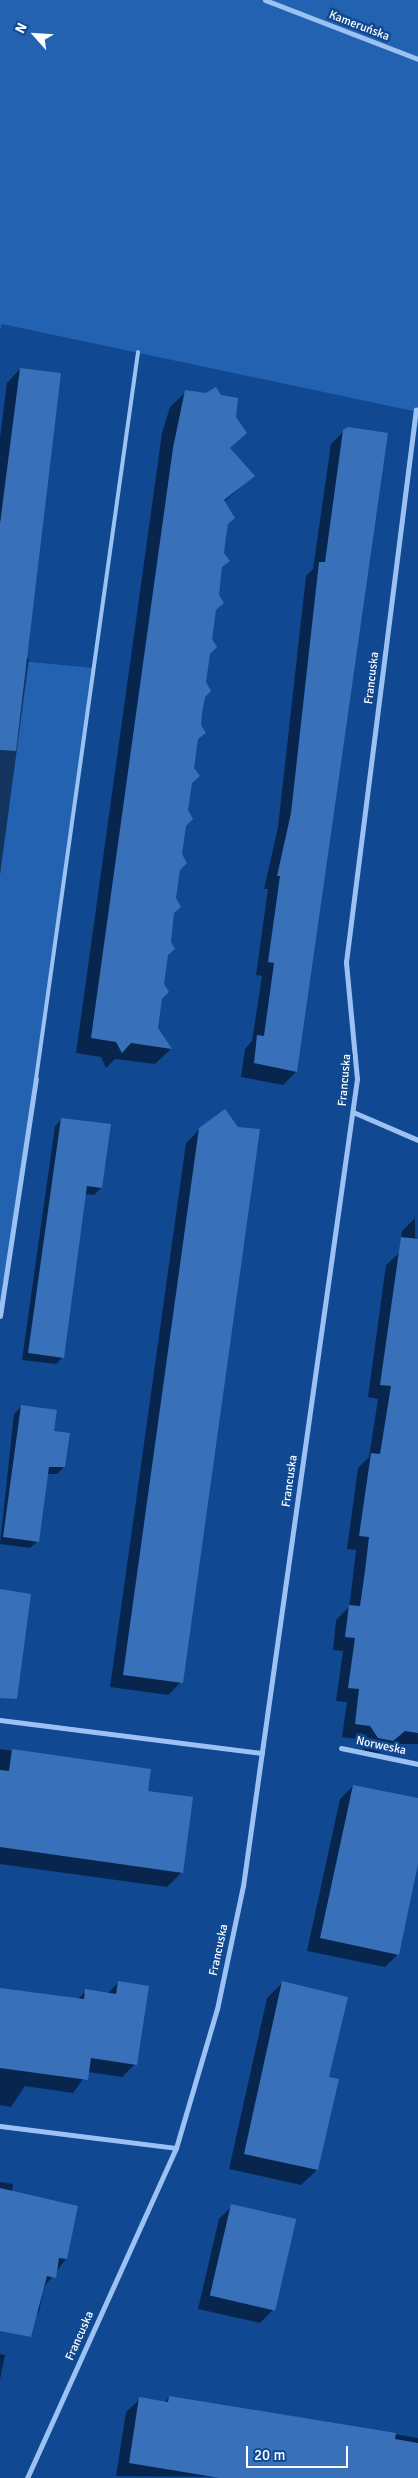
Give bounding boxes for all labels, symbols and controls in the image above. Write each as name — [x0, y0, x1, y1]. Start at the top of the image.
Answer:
street label: Kameruńska — [327, 8, 391, 44]
north arrow — [10, 10, 60, 60]
text: N — [11, 20, 31, 36]
street label: Francuska — [362, 651, 382, 705]
street label: Francuska — [336, 1053, 354, 1107]
street label: Francuska — [279, 1454, 301, 1508]
street label: Norweska — [355, 1734, 407, 1758]
street label: Francuska — [206, 1923, 232, 1977]
street label: Francuska — [63, 2309, 97, 2363]
scale bar — [248, 2436, 350, 2468]
text: 20 m — [254, 2446, 285, 2464]

